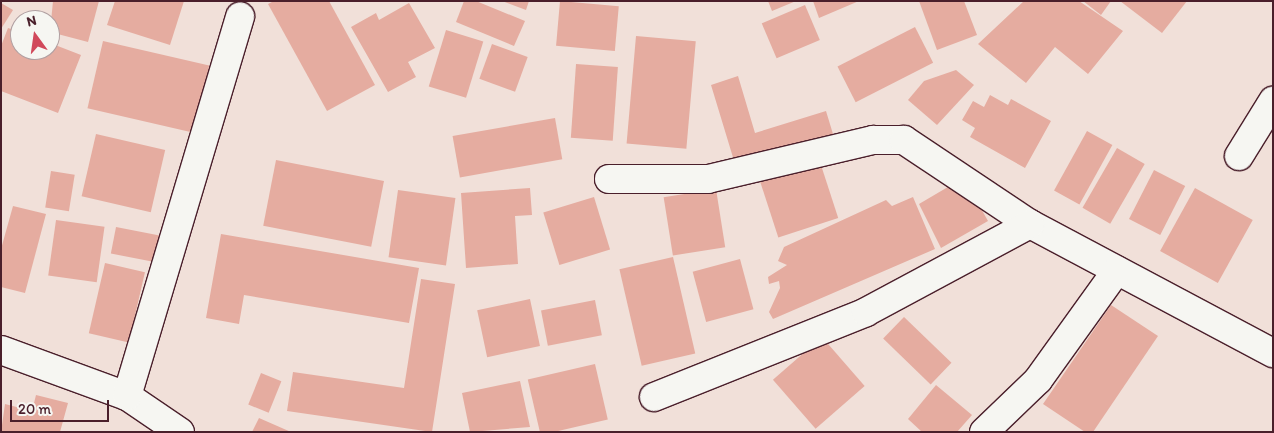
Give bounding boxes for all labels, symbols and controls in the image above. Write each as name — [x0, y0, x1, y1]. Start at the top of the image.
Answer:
north arrow — [10, 10, 60, 60]
text: N — [25, 12, 38, 30]
scale bar — [12, 390, 111, 422]
text: 20 m — [18, 400, 51, 418]

